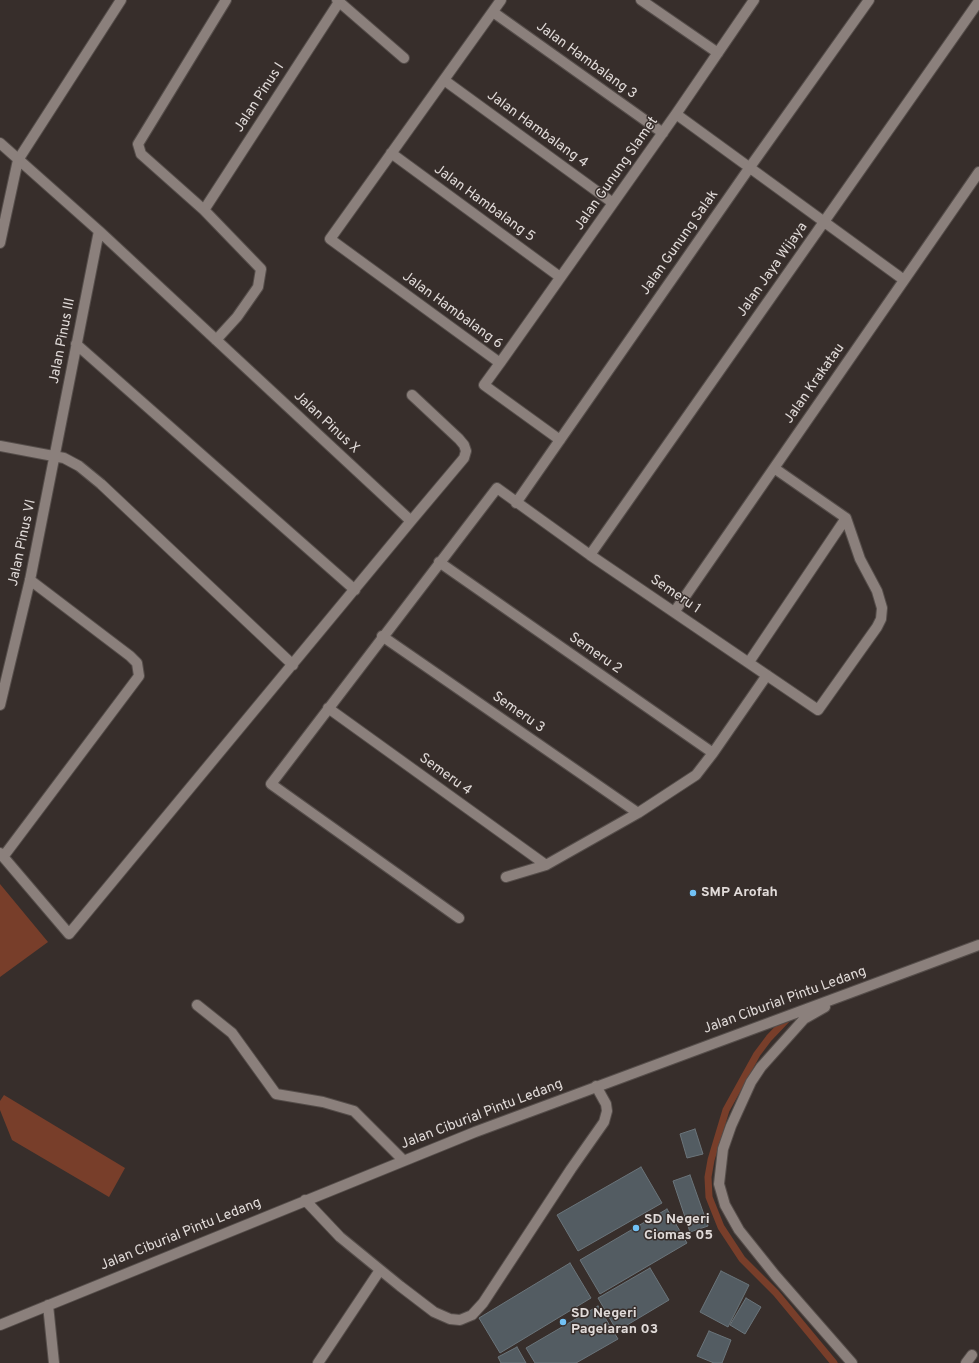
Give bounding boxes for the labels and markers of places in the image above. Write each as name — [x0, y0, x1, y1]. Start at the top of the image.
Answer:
place label: SMP Arofah — [701, 885, 778, 901]
marker: SMP Arofah — [688, 888, 698, 898]
place label: SD Negeri Ciomas 05 — [644, 1212, 713, 1244]
marker: SD Negeri Ciomas 05 — [631, 1223, 641, 1233]
place label: SD Negeri Pagelaran 03 — [571, 1306, 658, 1338]
marker: SD Negeri Pagelaran 03 — [558, 1317, 568, 1327]

